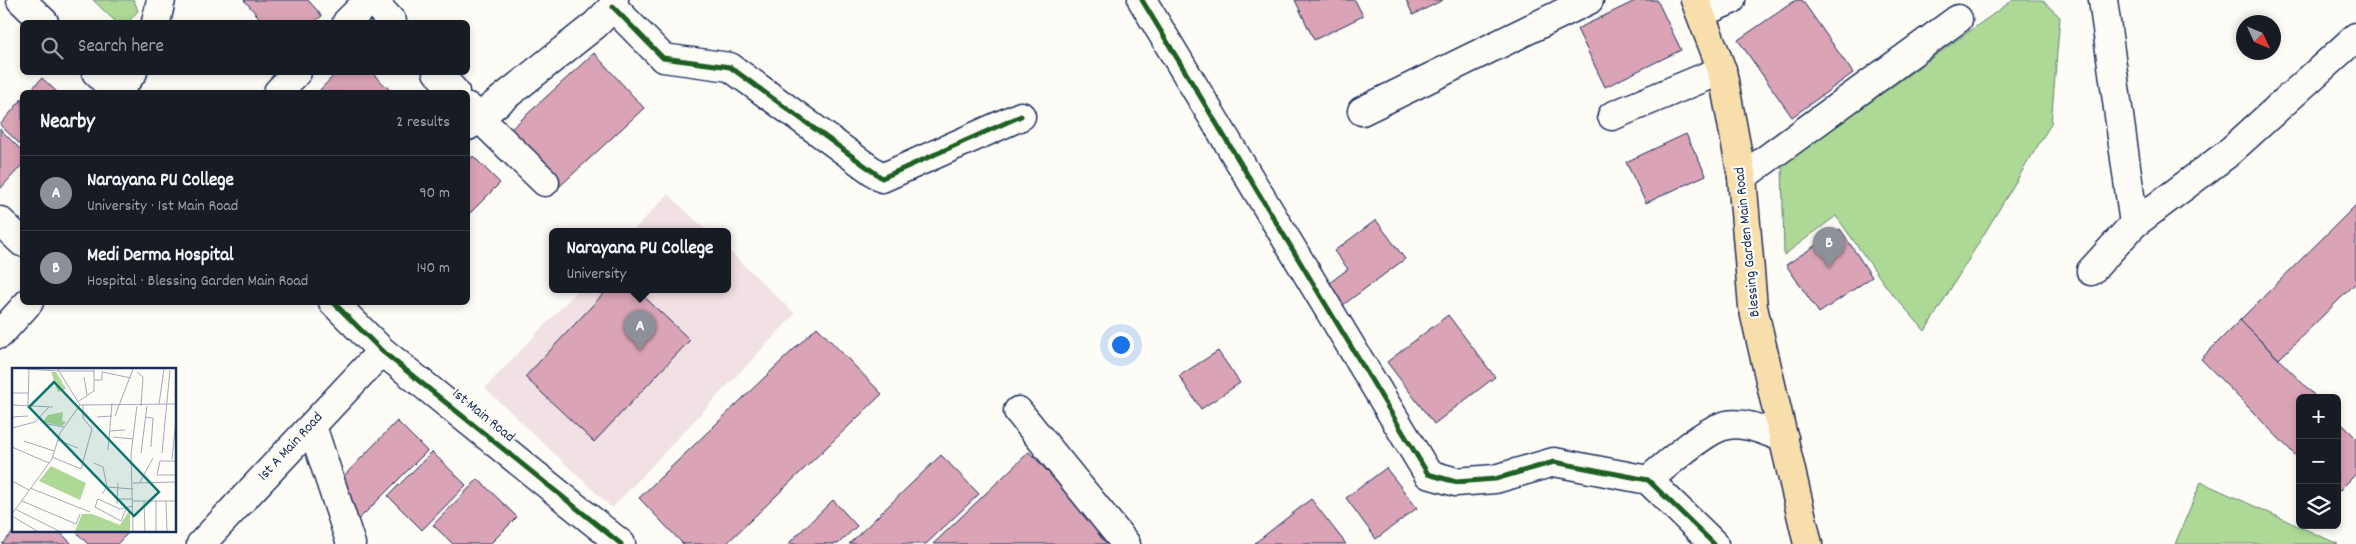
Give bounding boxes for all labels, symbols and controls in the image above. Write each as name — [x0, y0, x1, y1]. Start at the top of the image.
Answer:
north arrow — [2236, 15, 2281, 60]
search box — [20, 20, 470, 75]
icon: search — [38, 34, 66, 62]
text: Search here — [78, 34, 164, 61]
text: Nearby — [40, 108, 95, 138]
text: 2 results — [396, 111, 450, 134]
street label: Blessing Garden Main Road — [1729, 166, 1767, 318]
text: Narayana PU College — [87, 168, 234, 195]
text: A — [52, 182, 60, 205]
text: 90 m — [419, 182, 450, 205]
text: University · 1st Main Road — [87, 195, 238, 218]
pin: B — [1813, 227, 1845, 268]
popup — [549, 228, 731, 293]
text: Narayana PU College — [567, 236, 713, 263]
text: Medi Derma Hospital — [87, 243, 234, 270]
text: B — [52, 257, 60, 280]
text: 140 m — [416, 257, 450, 280]
text: University — [567, 263, 626, 286]
text: Hospital · Blessing Garden Main Road — [87, 270, 308, 293]
pin: A — [624, 310, 656, 351]
your location — [1108, 332, 1134, 358]
inset map — [12, 368, 176, 532]
street label: 1st Main Road — [447, 384, 519, 448]
map controls — [2296, 394, 2341, 529]
button: + — [2296, 394, 2341, 439]
street label: 1st A Main Road — [253, 408, 329, 486]
button: − — [2296, 439, 2341, 484]
button: layers — [2296, 484, 2341, 529]

